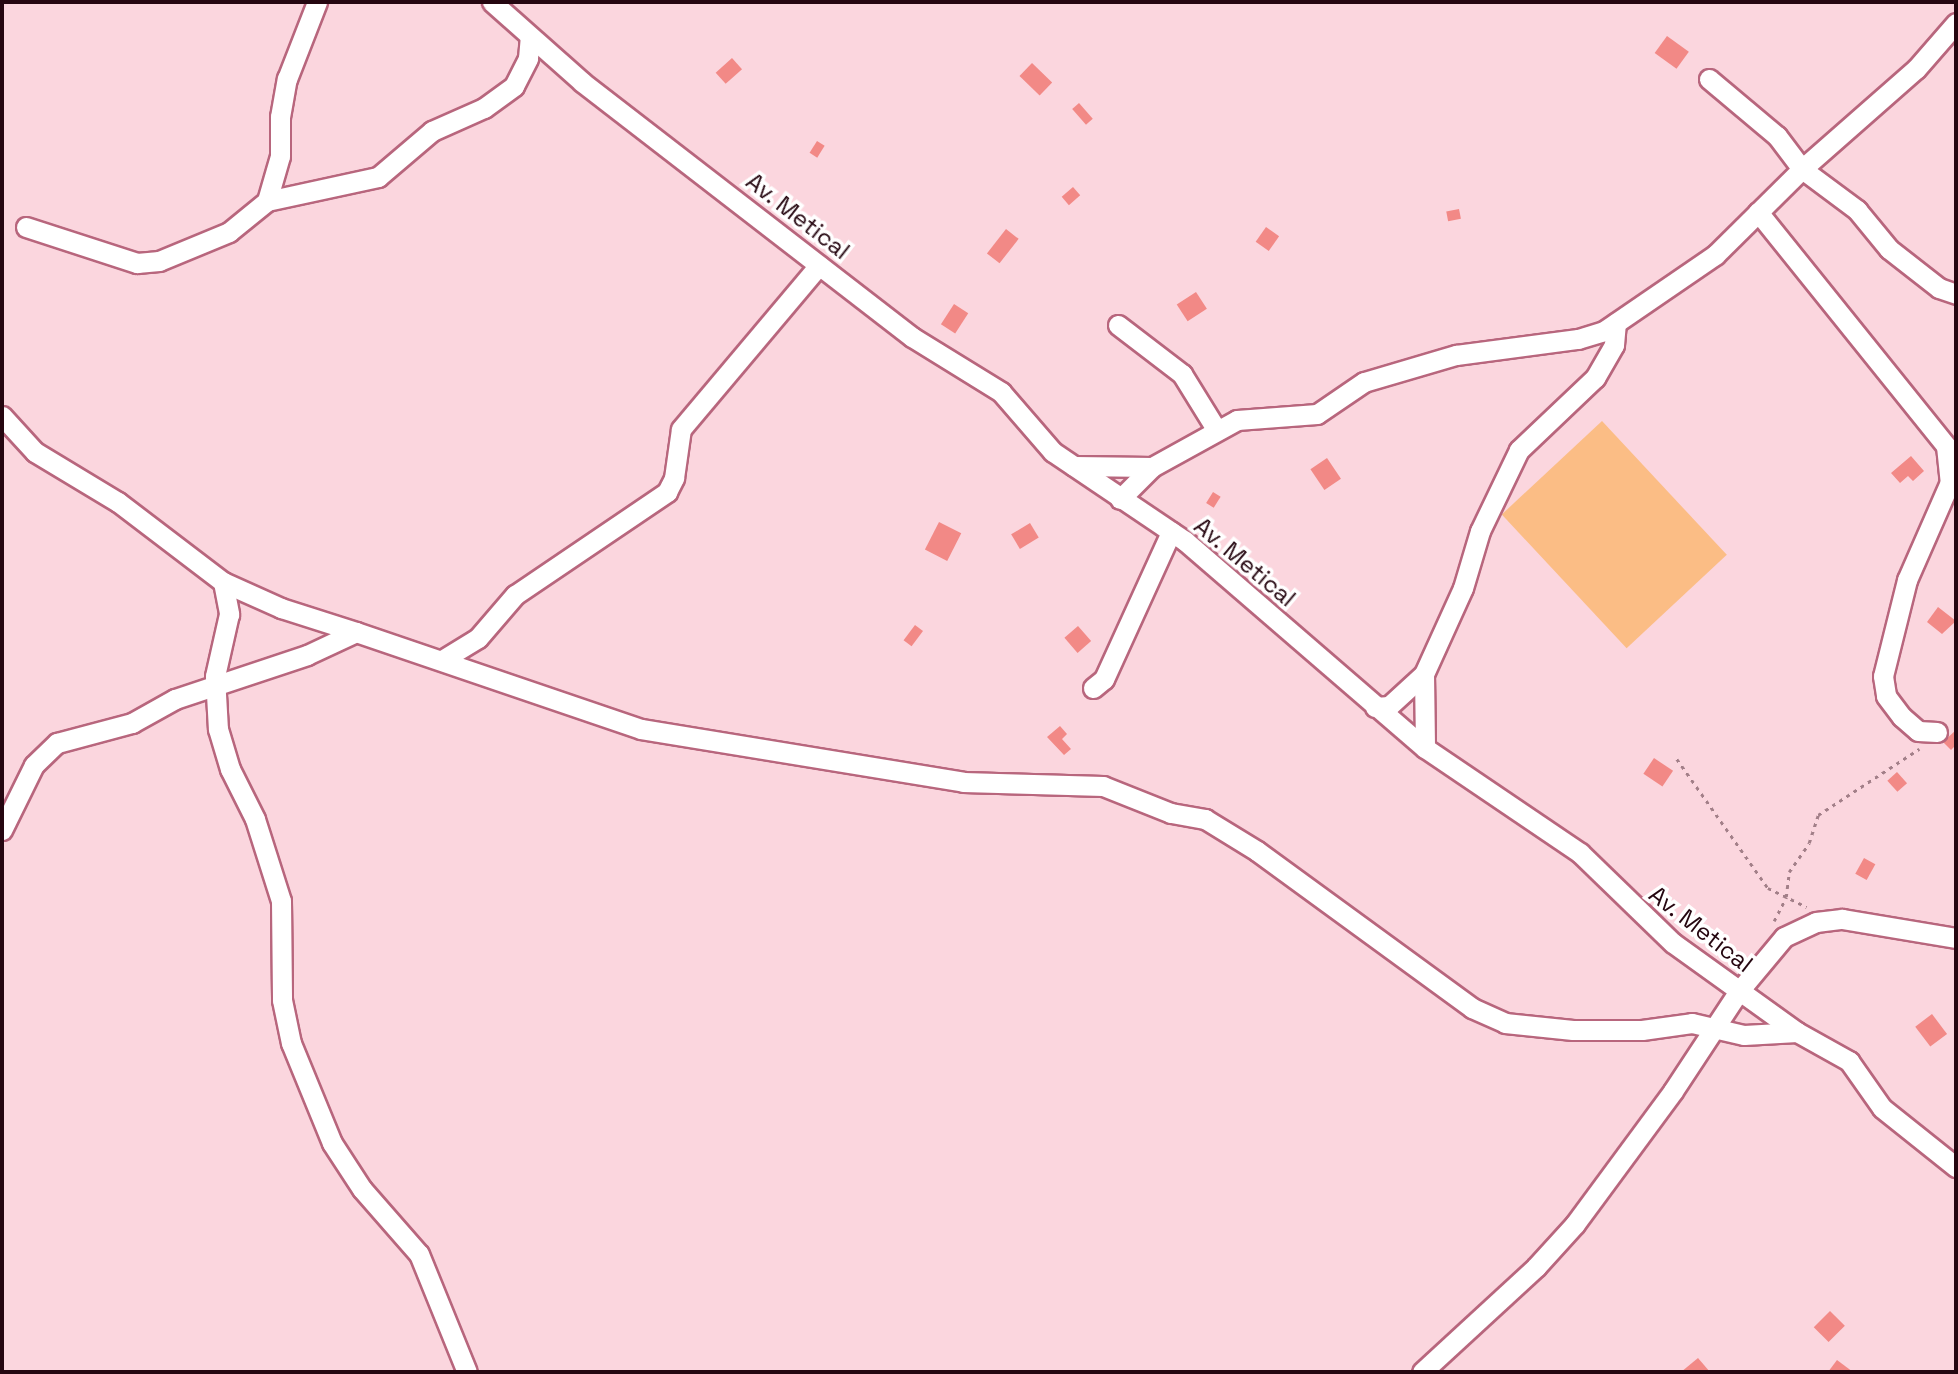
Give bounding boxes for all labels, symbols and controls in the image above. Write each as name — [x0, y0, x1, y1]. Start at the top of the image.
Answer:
street label: Av. Metical — [740, 166, 856, 266]
street label: Av. Metical — [1188, 511, 1302, 613]
street label: Av. Metical — [1643, 879, 1759, 979]

